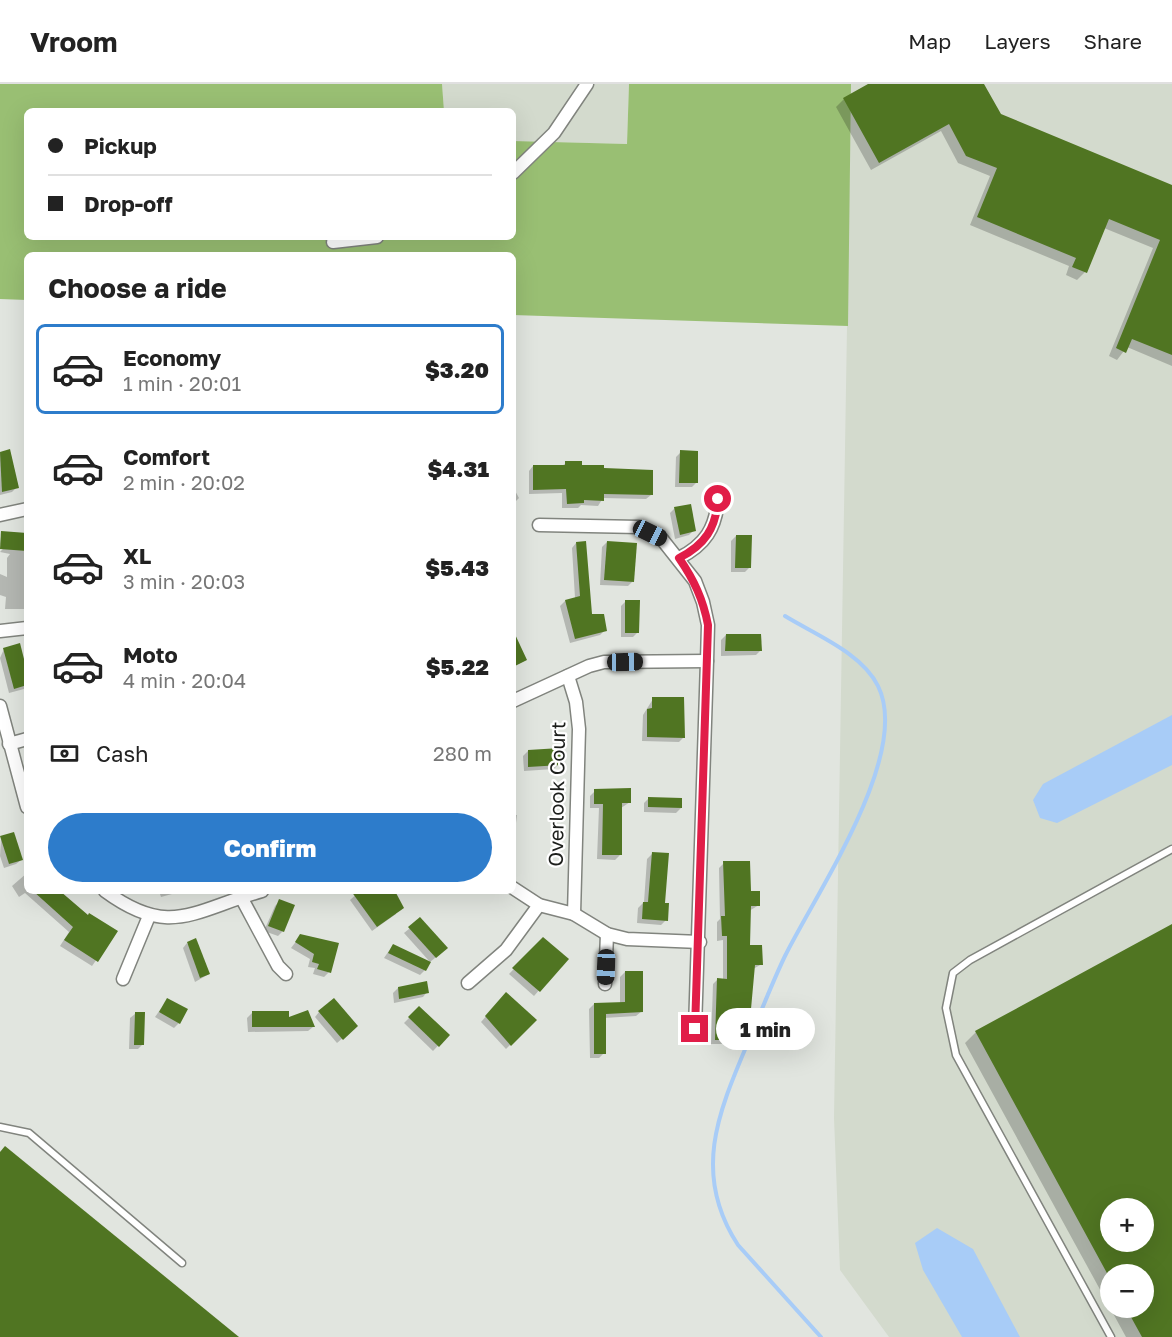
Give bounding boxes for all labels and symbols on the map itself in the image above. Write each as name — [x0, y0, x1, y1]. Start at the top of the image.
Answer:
route start — [704, 485, 731, 512]
car — [630, 517, 670, 549]
car — [607, 653, 643, 671]
street label: Overlook Court — [543, 721, 569, 867]
car — [596, 949, 616, 985]
callout: 1 min — [716, 1008, 815, 1050]
route end — [681, 1015, 708, 1042]

